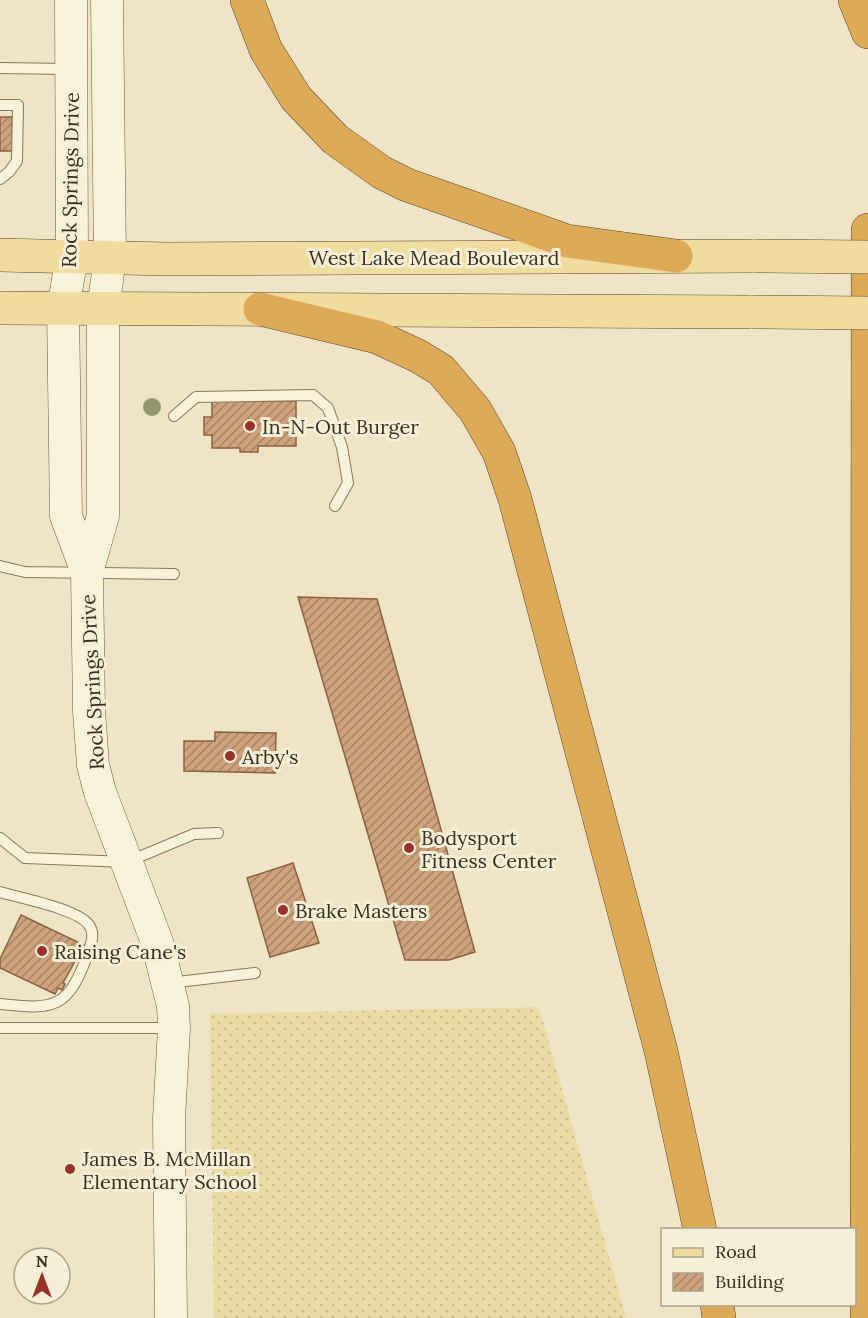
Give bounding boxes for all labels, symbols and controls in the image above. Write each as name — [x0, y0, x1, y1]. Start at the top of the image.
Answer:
street label: Rock Springs Drive — [56, 92, 84, 268]
street label: West Lake Mead Boulevard — [309, 245, 559, 270]
place label: In-N-Out Burger — [262, 414, 419, 439]
marker: In-N-Out Burger — [243, 419, 257, 433]
street label: Rock Springs Drive — [75, 593, 109, 771]
place label: Arby's — [241, 744, 299, 769]
marker: Arby's — [223, 749, 237, 763]
place label: Bodysport Fitness Center — [421, 825, 557, 873]
marker: Bodysport Fitness Center — [402, 841, 416, 855]
place label: Brake Masters — [295, 898, 427, 923]
marker: Brake Masters — [276, 903, 290, 917]
place label: Raising Cane's — [54, 939, 186, 964]
marker: Raising Cane's — [35, 944, 49, 958]
place label: James B. McMillan Elementary School — [81, 1146, 257, 1194]
marker: James B. McMillan Elementary School — [63, 1162, 77, 1176]
legend — [661, 1228, 856, 1306]
text: Road — [715, 1240, 757, 1263]
north arrow — [12, 1246, 72, 1306]
text: N — [36, 1251, 48, 1271]
text: Building — [715, 1270, 785, 1293]

